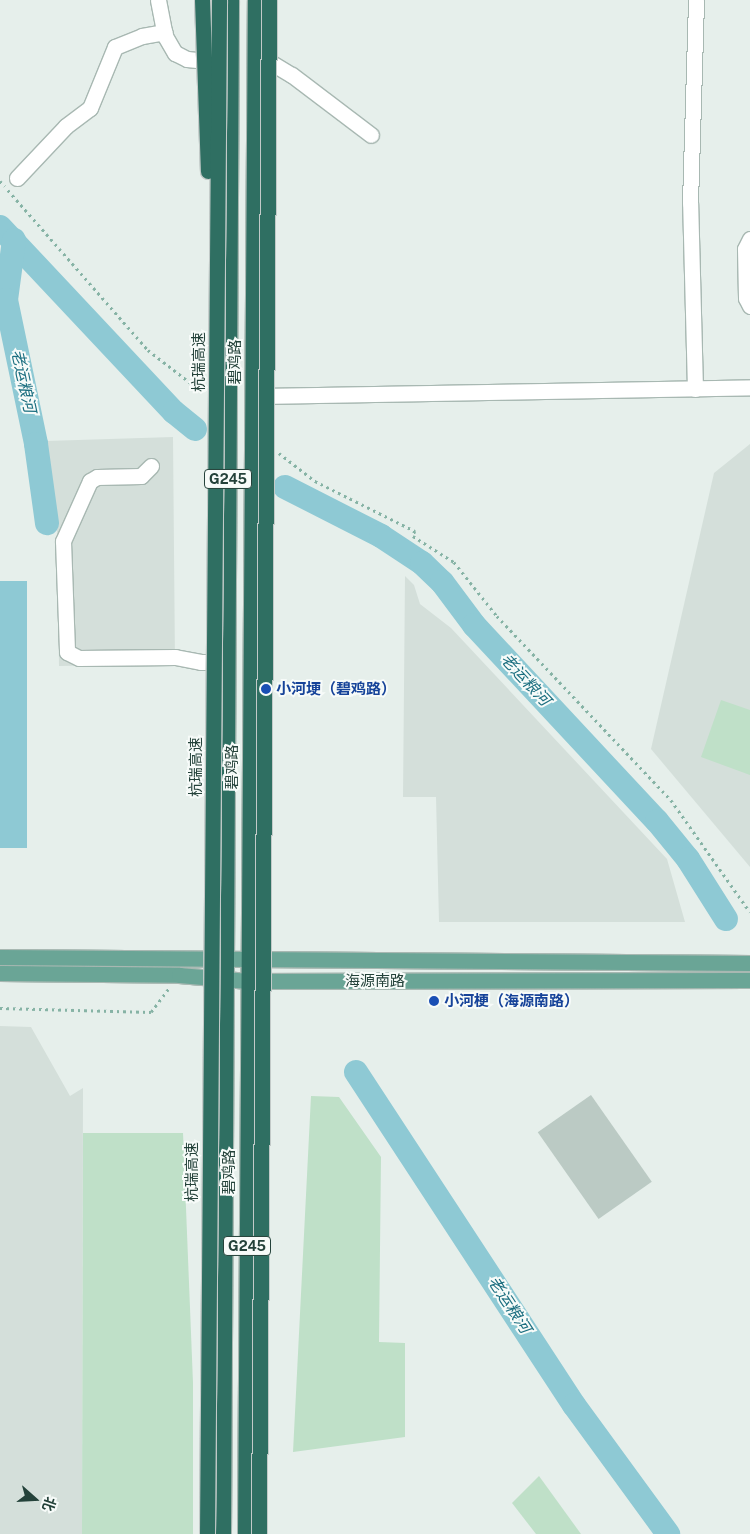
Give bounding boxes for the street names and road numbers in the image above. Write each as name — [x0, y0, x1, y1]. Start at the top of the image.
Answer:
street label: 杭瑞高速 — [190, 332, 208, 392]
street label: 碧鸡路 — [226, 340, 244, 384]
road number: G245 — [203, 468, 253, 490]
street label: 杭瑞高速 — [187, 737, 205, 797]
street label: 碧鸡路 — [223, 745, 241, 789]
street label: 海源南路 — [345, 972, 405, 990]
street label: 杭瑞高速 — [183, 1142, 201, 1202]
street label: 碧鸡路 — [220, 1150, 238, 1194]
road number: G245 — [222, 1234, 272, 1258]

